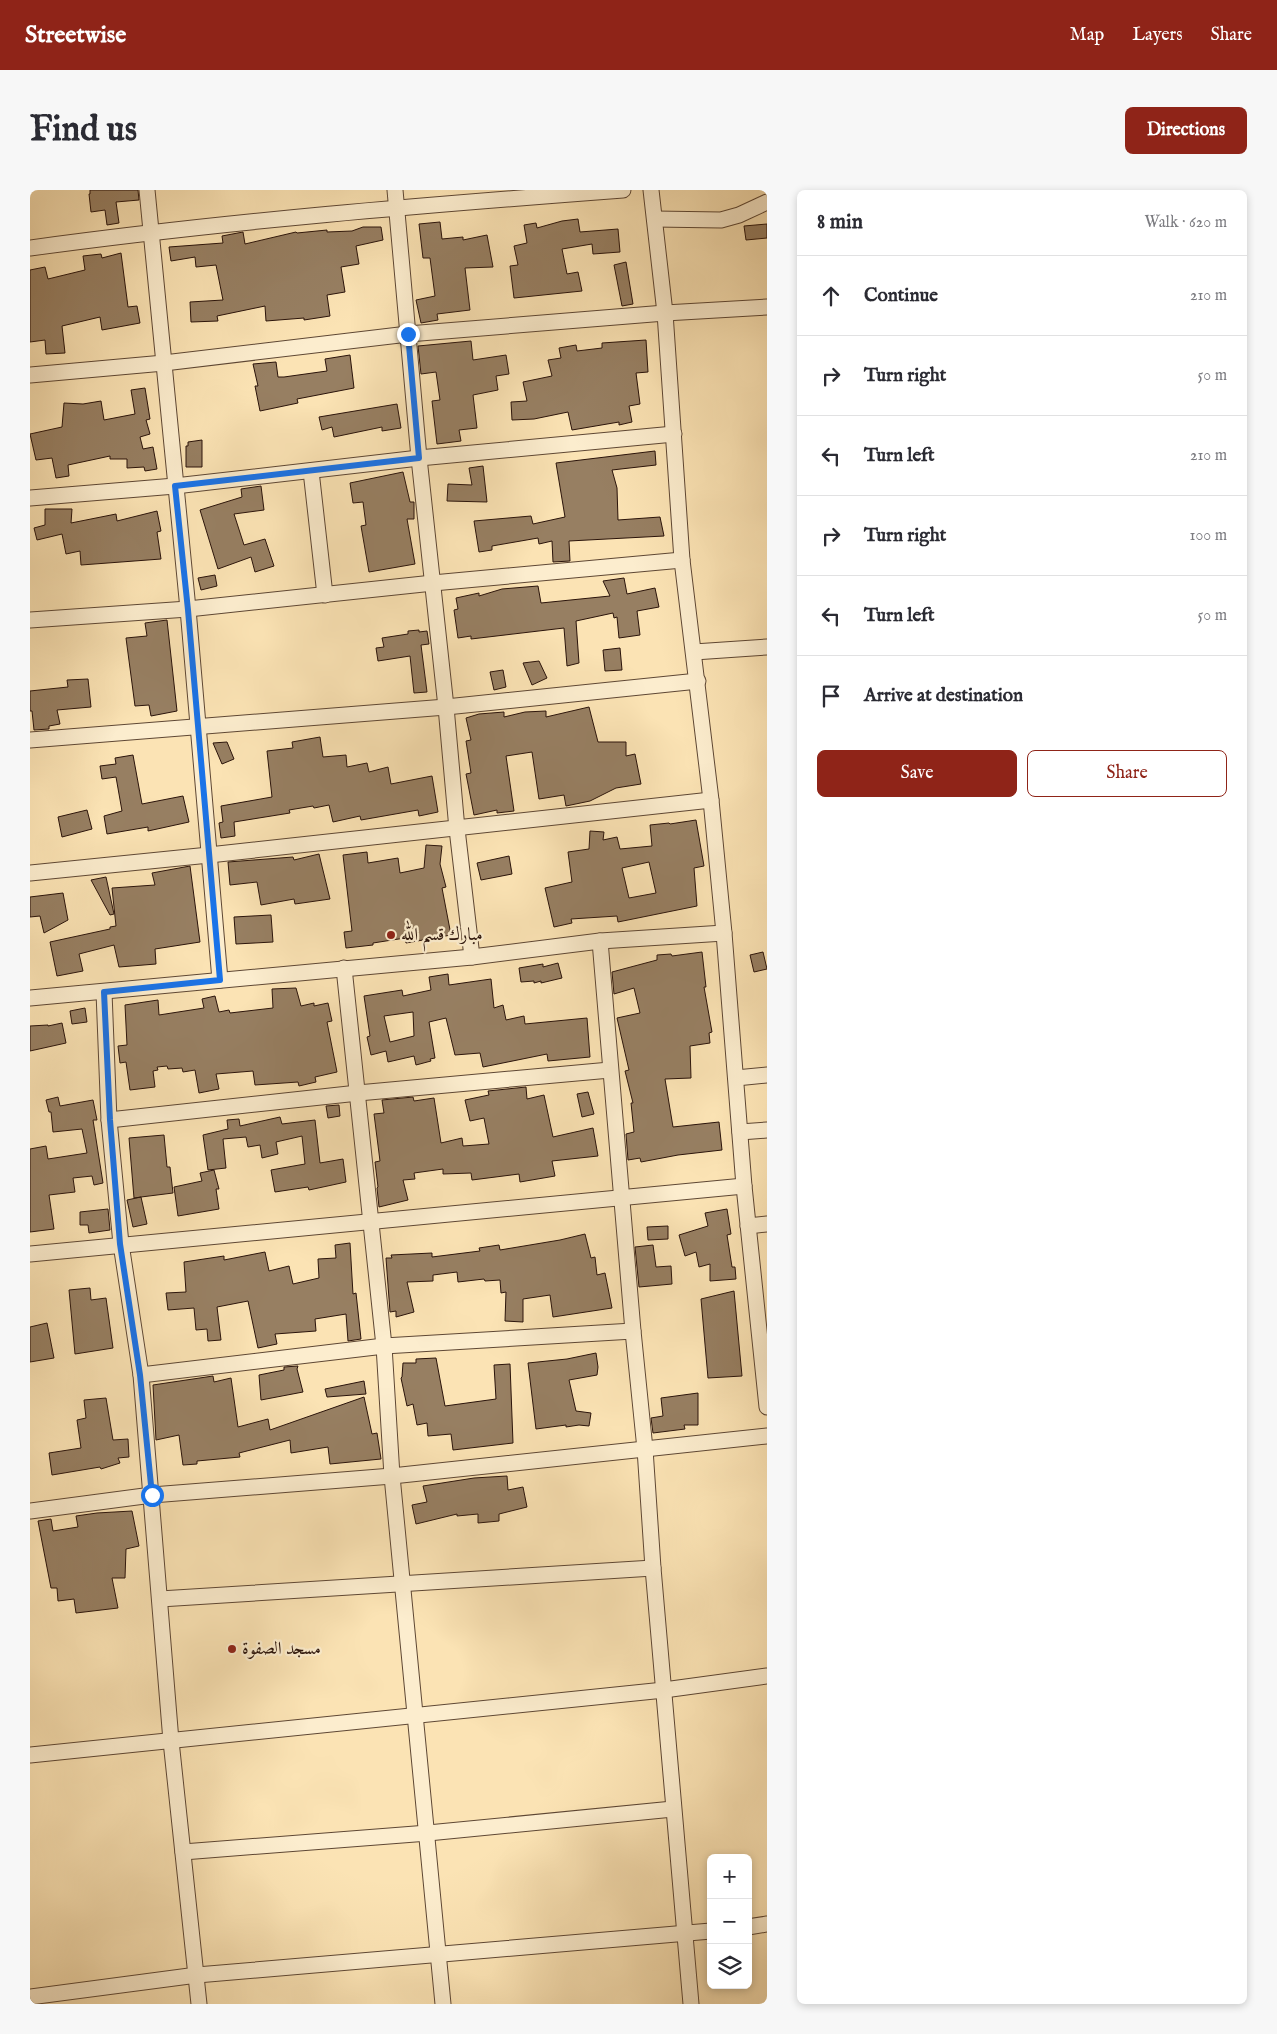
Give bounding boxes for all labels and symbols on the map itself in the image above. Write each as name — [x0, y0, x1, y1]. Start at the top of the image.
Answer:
route end — [397, 323, 420, 346]
place label: مبارك قسم الله — [401, 920, 483, 952]
marker: مبارك قسم الله — [385, 929, 397, 941]
route start — [141, 1484, 164, 1507]
place label: مسجد الصفوة — [242, 1638, 321, 1661]
marker: مسجد الصفوة — [226, 1643, 238, 1655]

